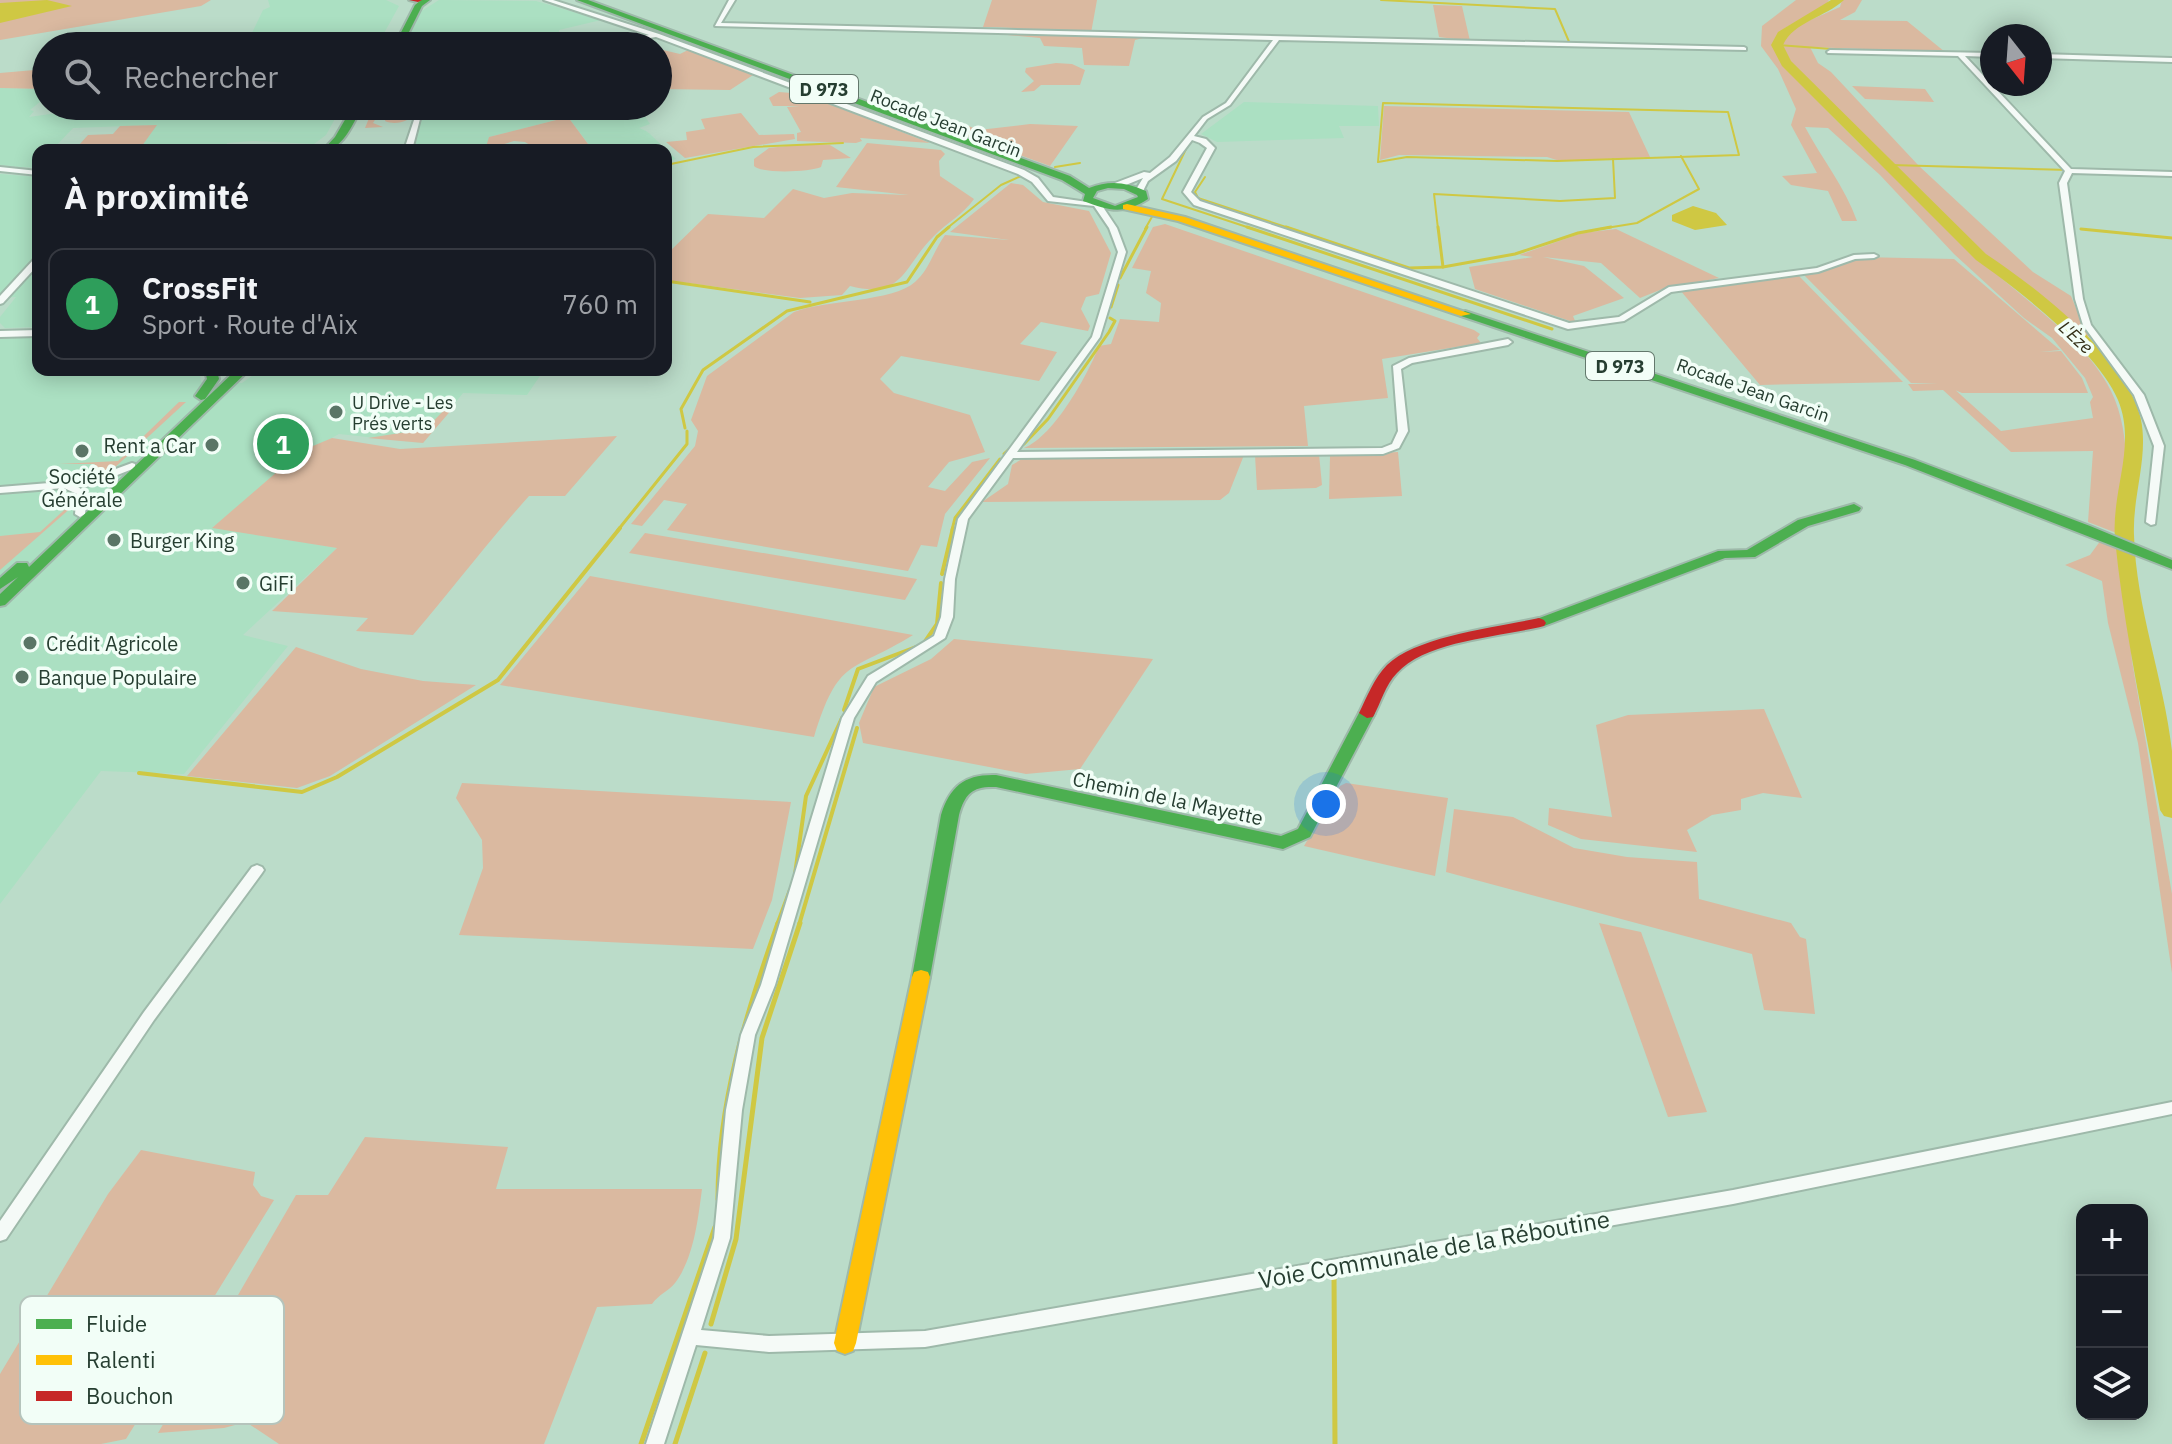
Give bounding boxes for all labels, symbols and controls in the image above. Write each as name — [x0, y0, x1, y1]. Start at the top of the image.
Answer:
north arrow — [1980, 24, 2052, 96]
search box — [32, 32, 672, 120]
icon: search — [60, 54, 104, 98]
text: Rechercher — [124, 57, 278, 96]
road number: D 973 — [790, 75, 858, 103]
street label: Rocade Jean Garcin — [867, 84, 1025, 162]
text: À proximité — [64, 174, 249, 218]
text: CrossFit — [142, 268, 258, 307]
text: 1 — [84, 287, 100, 321]
text: 760 m — [562, 287, 638, 321]
text: Sport · Route d'Aix — [142, 307, 358, 341]
water label: L'Èze — [2054, 315, 2098, 359]
road number: D 973 — [1586, 352, 1654, 380]
street label: Rocade Jean Garcin — [1674, 353, 1832, 427]
place label: U Drive - Les Prés verts — [352, 391, 453, 435]
marker: U Drive - Les Prés verts — [327, 403, 345, 421]
pin: 1 — [257, 414, 309, 474]
place label: Rent a Car — [104, 432, 196, 459]
marker: Rent a Car — [203, 436, 221, 454]
marker: Société Générale — [73, 442, 91, 460]
place label: Société Générale — [41, 463, 123, 513]
place label: Burger King — [130, 527, 235, 554]
marker: Burger King — [105, 531, 123, 549]
place label: GiFi — [259, 570, 294, 597]
marker: GiFi — [234, 574, 252, 592]
place label: Crédit Agricole — [46, 630, 178, 657]
marker: Crédit Agricole — [21, 634, 39, 652]
place label: Banque Populaire — [38, 664, 197, 691]
marker: Banque Populaire — [13, 668, 31, 686]
street label: Chemin de la Mayette — [1070, 765, 1266, 831]
your location — [1306, 784, 1346, 824]
street label: Voie Communale de la Réboutine — [1256, 1202, 1612, 1296]
map controls — [2076, 1204, 2148, 1420]
button: + — [2076, 1204, 2148, 1276]
button: − — [2076, 1276, 2148, 1348]
legend — [20, 1296, 284, 1424]
text: Fluide — [86, 1309, 147, 1338]
text: Ralenti — [86, 1345, 155, 1374]
button: layers — [2076, 1348, 2148, 1420]
text: Bouchon — [86, 1381, 174, 1410]

